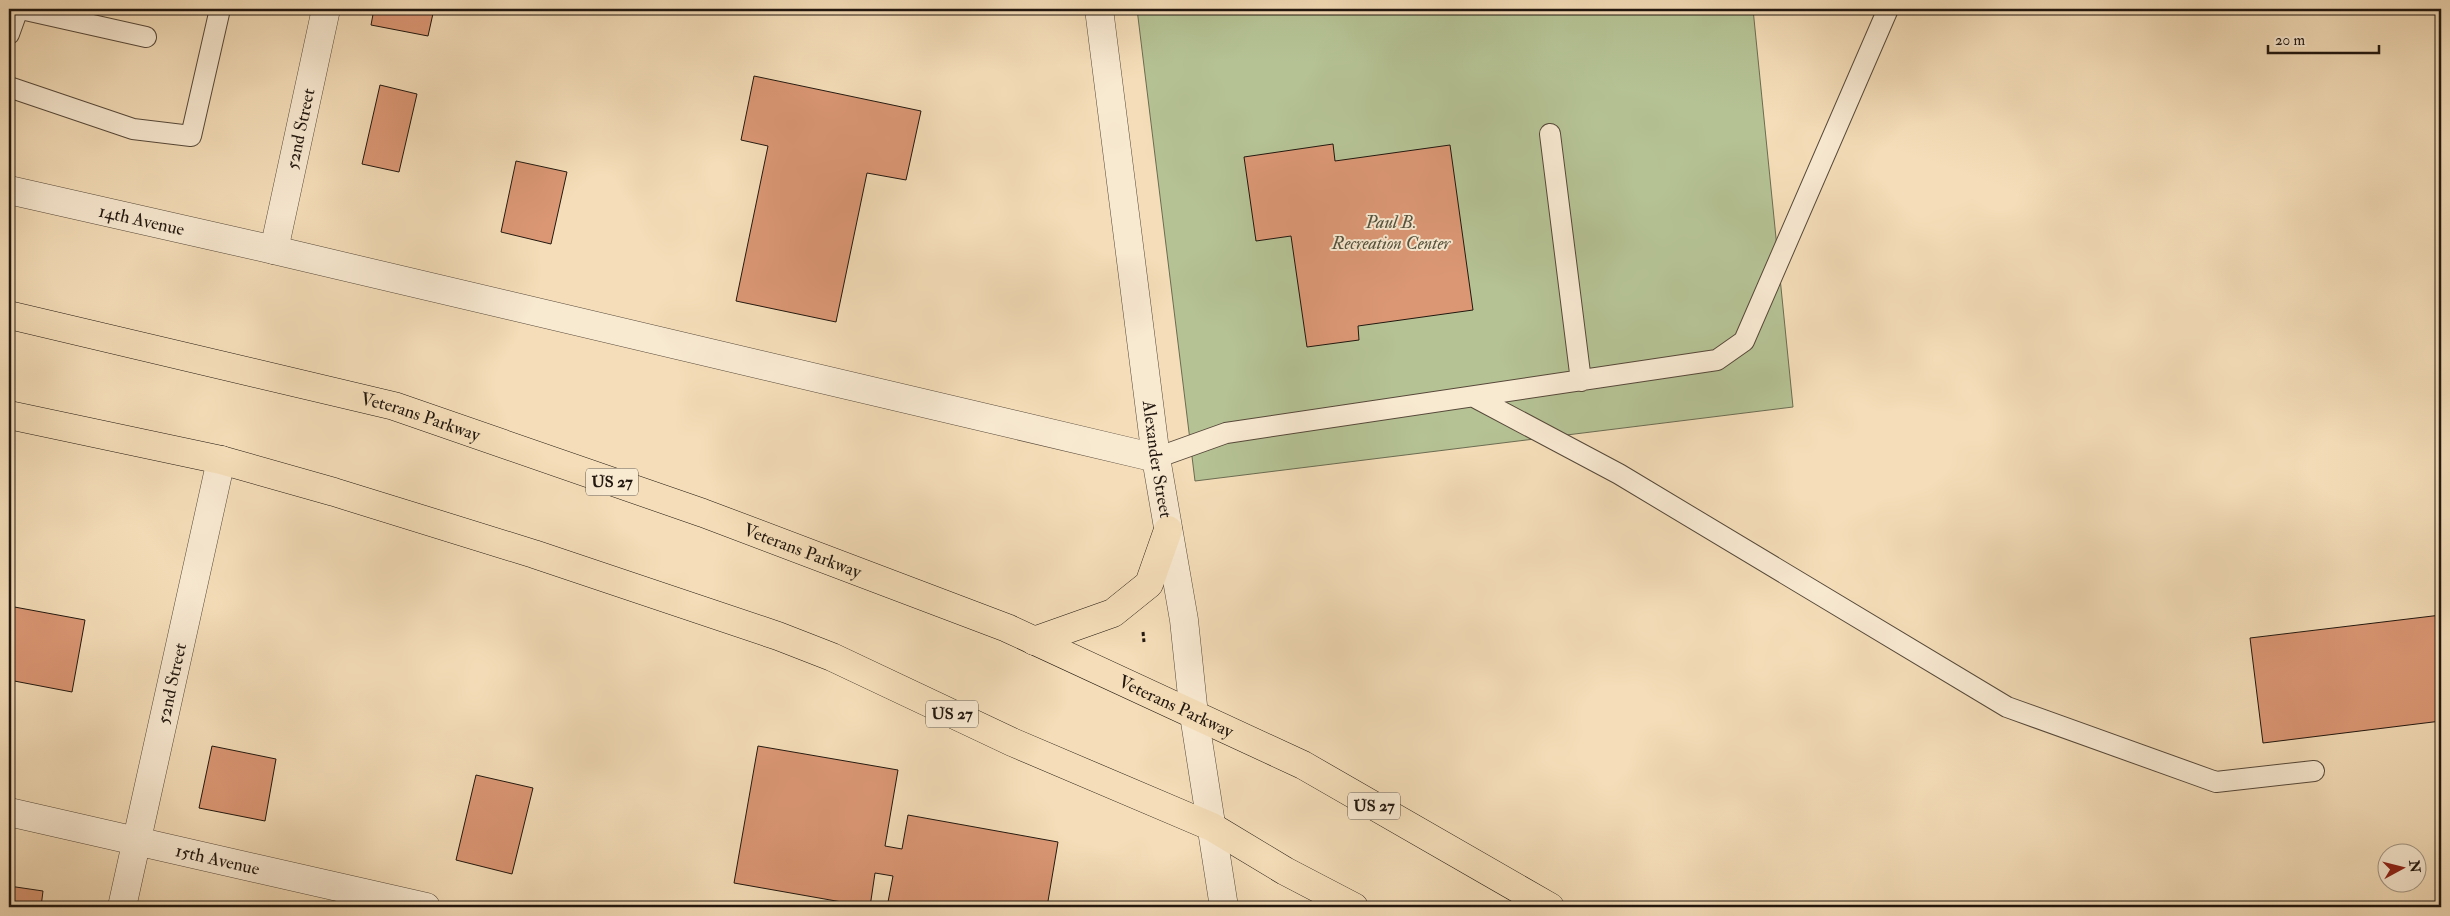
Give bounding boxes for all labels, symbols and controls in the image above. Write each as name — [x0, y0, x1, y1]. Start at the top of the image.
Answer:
scale bar — [2268, 22, 2379, 54]
text: 20 m — [2275, 31, 2305, 50]
street label: 52nd Street — [280, 86, 320, 171]
street label: 14th Avenue — [96, 199, 187, 241]
park label: Paul B. Recreation Center — [1331, 211, 1452, 255]
street label: Veterans Parkway — [358, 387, 484, 447]
street label: Alexander Street — [1137, 398, 1178, 520]
road number: US 27 — [586, 468, 638, 496]
street label: Veterans Parkway — [740, 518, 866, 584]
street label: 52nd Street — [151, 641, 192, 726]
street label: Veterans Parkway — [1115, 670, 1238, 743]
road number: US 27 — [926, 701, 978, 728]
road number: US 27 — [1348, 792, 1400, 819]
street label: 15th Avenue — [173, 839, 262, 880]
north arrow — [2378, 844, 2428, 894]
text: N — [2405, 858, 2424, 874]

